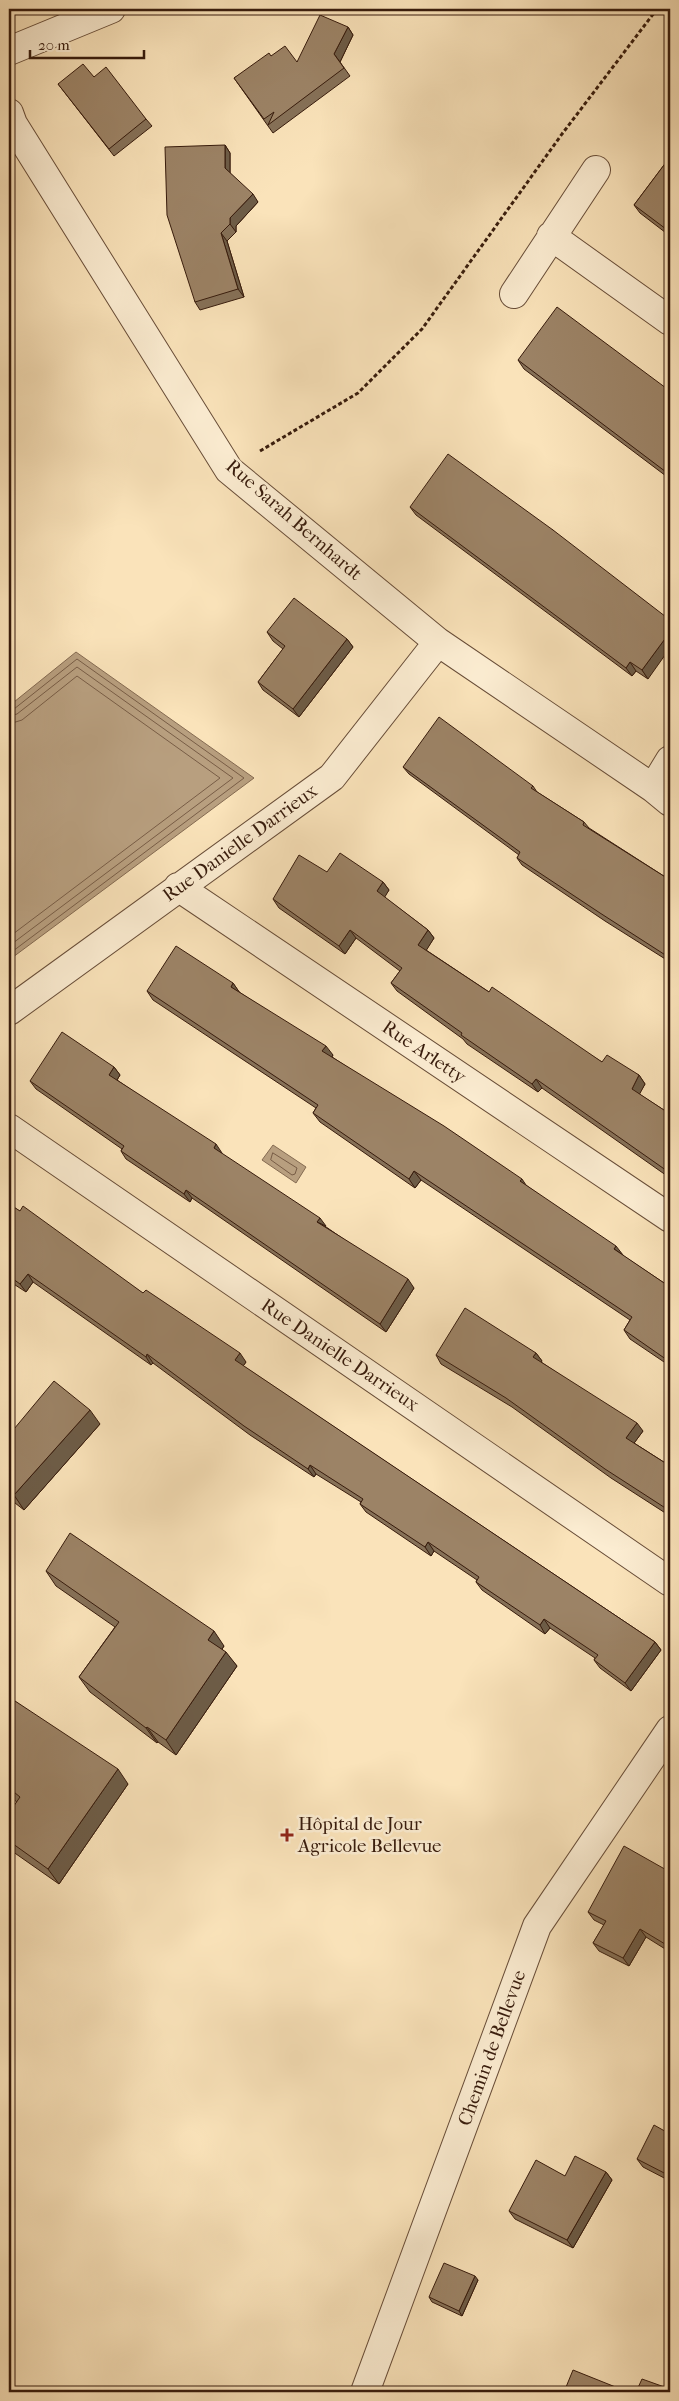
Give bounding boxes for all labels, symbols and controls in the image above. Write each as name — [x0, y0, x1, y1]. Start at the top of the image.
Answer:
scale bar — [30, 28, 144, 60]
text: 20 m — [38, 36, 70, 54]
street label: Rue Sarah Bernhardt — [221, 455, 367, 585]
street label: Rue Danielle Darrieux — [158, 780, 322, 906]
street label: Rue Arletty — [378, 1016, 471, 1088]
street label: Rue Danielle Darrieux — [257, 1294, 423, 1416]
place label: Hôpital de Jour Agricole Bellevue — [297, 1813, 441, 1857]
marker: Hôpital de Jour Agricole Bellevue — [280, 1828, 294, 1842]
street label: Chemin de Bellevue — [454, 1967, 530, 2129]

